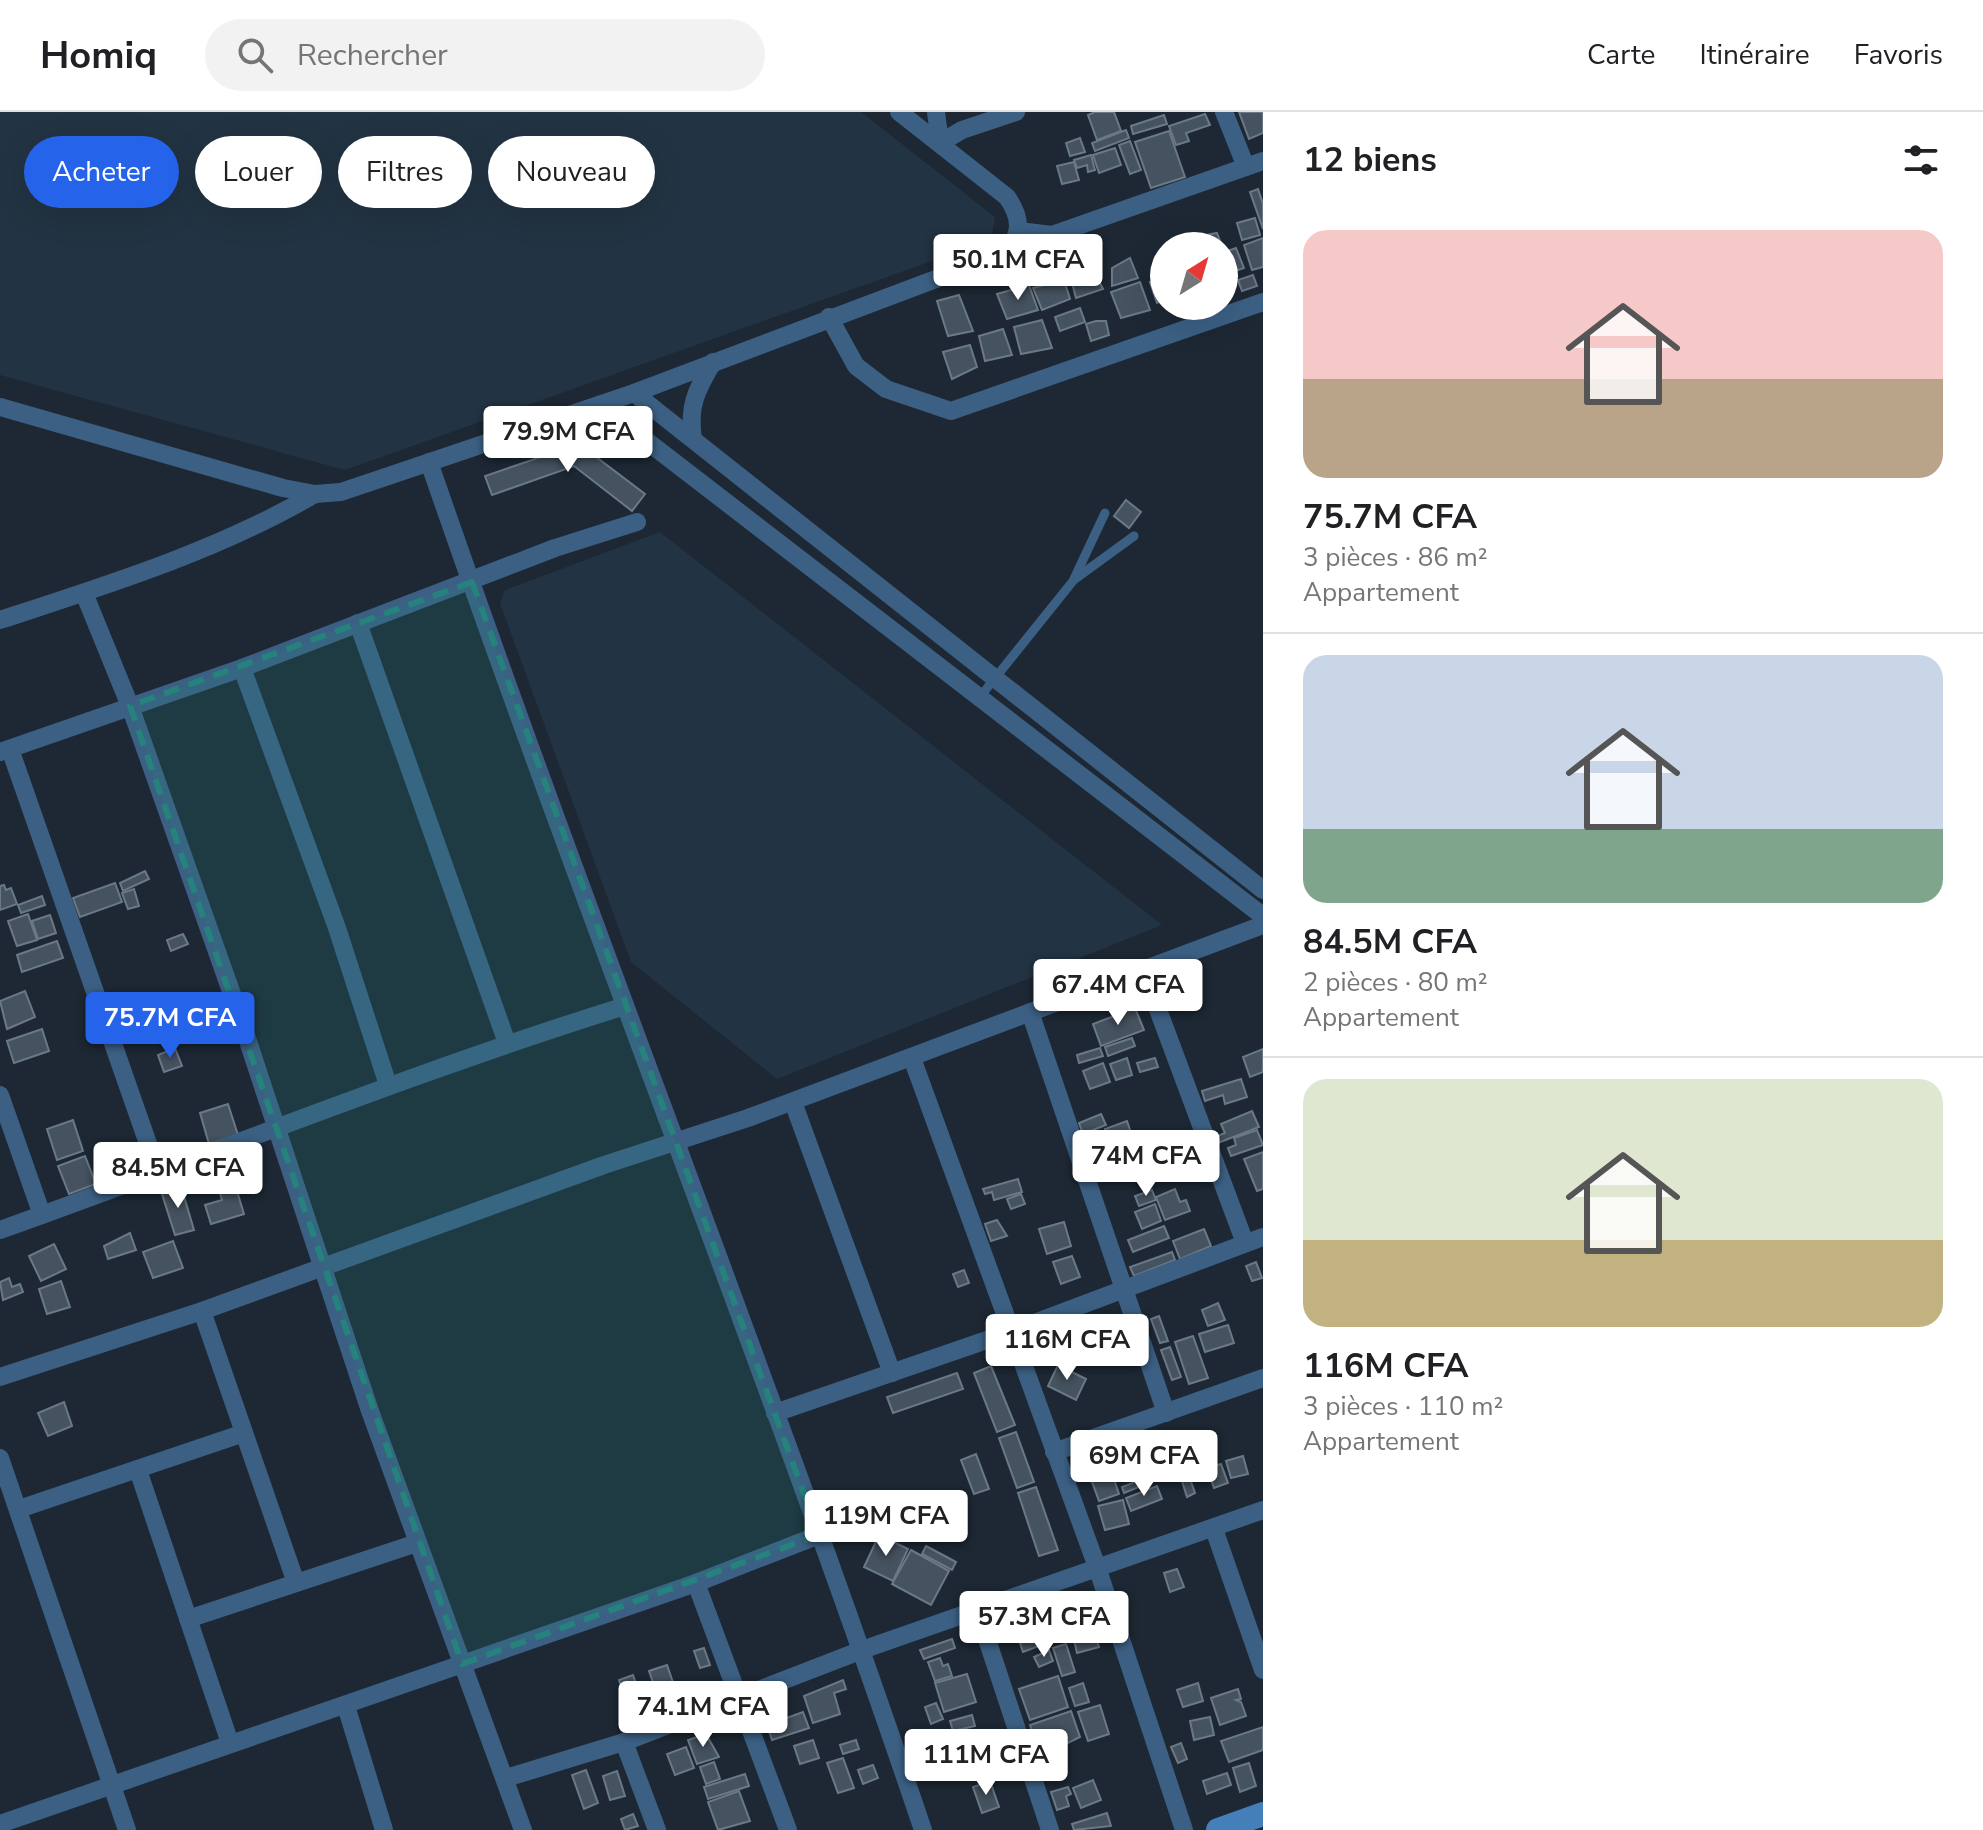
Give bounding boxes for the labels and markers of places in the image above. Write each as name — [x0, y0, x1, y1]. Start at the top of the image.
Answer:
pin: 50.1M CFA — [926, 234, 1110, 302]
pin: 79.9M CFA — [476, 406, 660, 474]
pin: 67.4M CFA — [1026, 959, 1210, 1027]
pin: 75.7M CFA — [78, 992, 262, 1060]
pin: 74M CFA — [1072, 1130, 1220, 1198]
pin: 84.5M CFA — [86, 1142, 270, 1210]
pin: 116M CFA — [984, 1314, 1150, 1382]
pin: 69M CFA — [1070, 1430, 1218, 1498]
pin: 119M CFA — [803, 1490, 969, 1558]
pin: 57.3M CFA — [952, 1591, 1136, 1659]
pin: 74.1M CFA — [611, 1681, 795, 1749]
pin: 111M CFA — [903, 1729, 1069, 1797]

